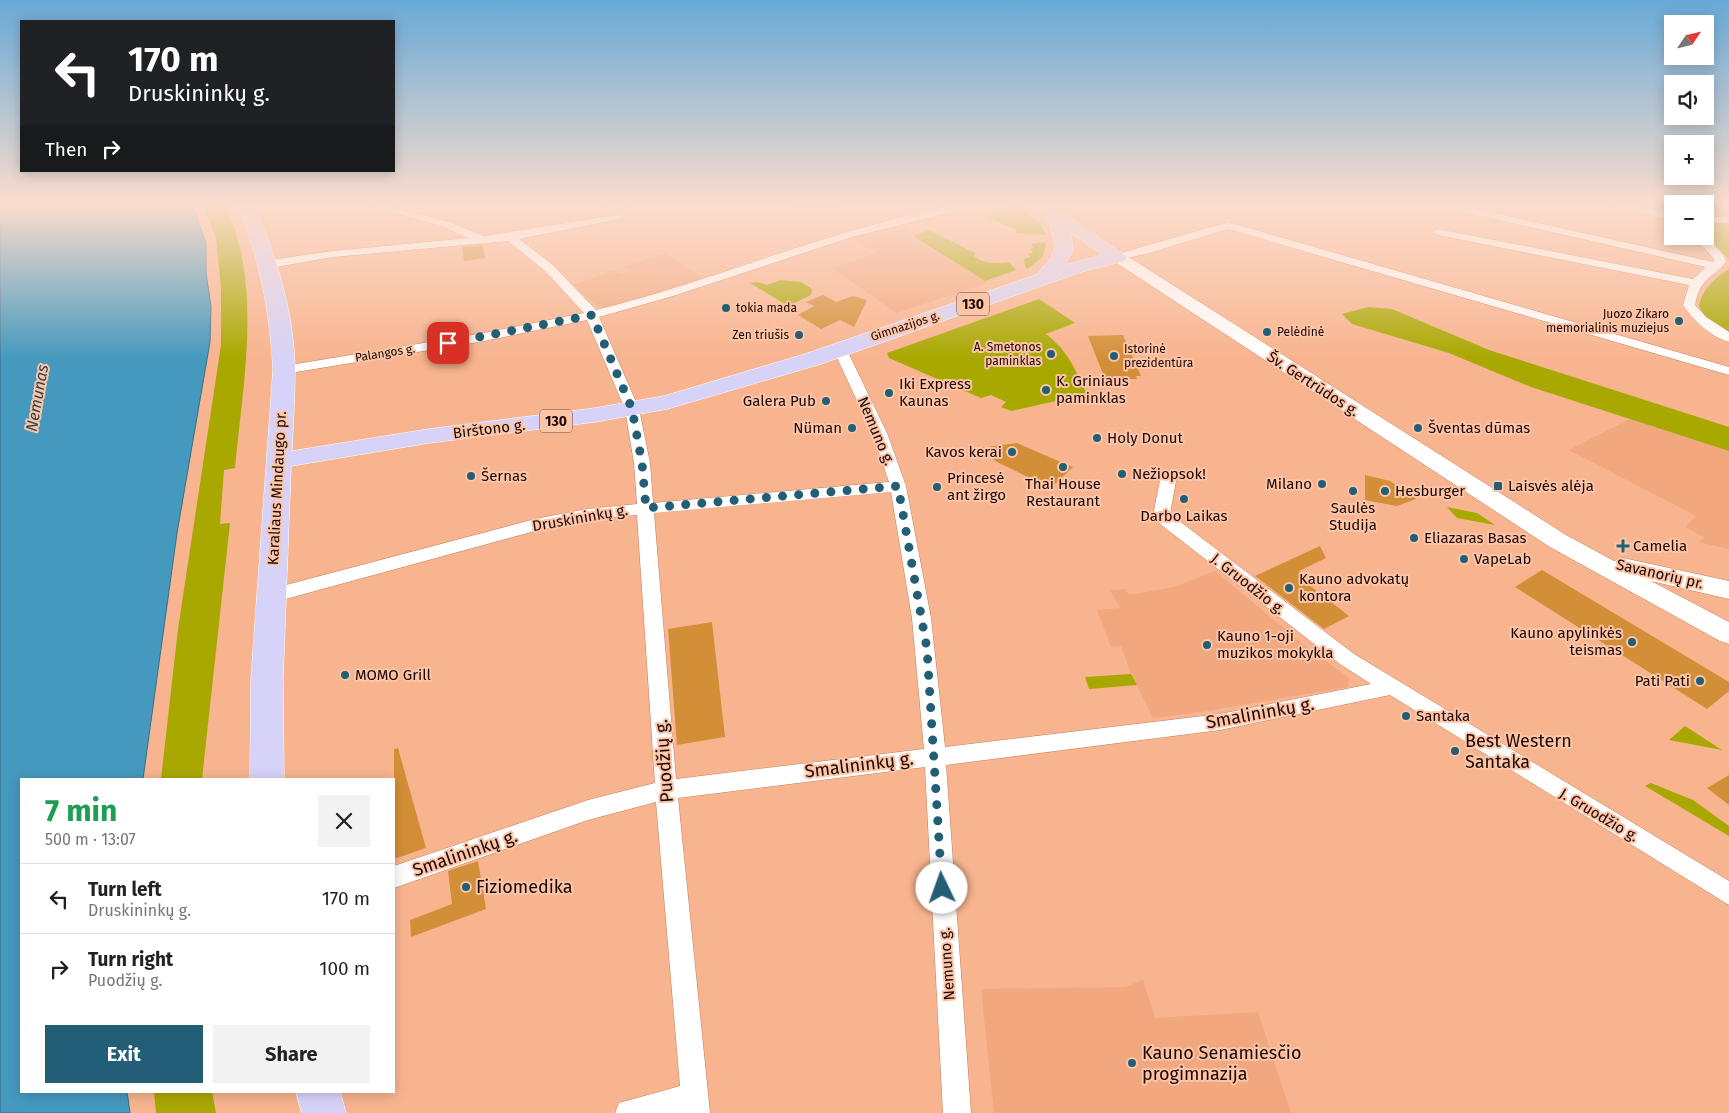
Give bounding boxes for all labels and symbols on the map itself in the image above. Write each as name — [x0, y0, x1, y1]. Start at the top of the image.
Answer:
north arrow — [1664, 15, 1714, 65]
road number: 130 — [957, 292, 989, 316]
place label: tokia mada — [736, 301, 797, 315]
marker: tokia mada — [720, 302, 732, 314]
place label: Juozo Zikaro memorialinis muziejus — [1546, 307, 1669, 335]
street label: Gimnazijos g. — [869, 308, 941, 344]
marker: Juozo Zikaro memorialinis muziejus — [1673, 315, 1685, 327]
pin — [427, 322, 469, 364]
place label: Pelėdinė — [1277, 325, 1324, 339]
marker: Pelėdinė — [1261, 326, 1273, 338]
place label: Zen triušis — [732, 328, 789, 342]
marker: Zen triušis — [793, 329, 805, 341]
place label: A. Smetonos paminklas — [974, 340, 1041, 368]
street label: Palangos g. — [354, 341, 416, 365]
place label: Istorinė prezidentūra — [1124, 342, 1193, 370]
marker: A. Smetonos paminklas — [1045, 348, 1057, 360]
street label: Šv. Gertrūdos g. — [1264, 348, 1362, 420]
marker: Istorinė prezidentūra — [1108, 350, 1120, 362]
water label: Nemunas — [22, 363, 52, 433]
place label: K. Griniaus paminklas — [1056, 372, 1129, 407]
place label: Iki Express Kaunas — [899, 375, 971, 410]
marker: K. Griniaus paminklas — [1040, 384, 1052, 396]
marker: Iki Express Kaunas — [883, 387, 895, 399]
place label: Galera Pub — [743, 392, 816, 410]
street label: Nemuno g. — [853, 394, 899, 468]
marker: Galera Pub — [820, 395, 832, 407]
street label: Karaliaus Mindaugo pr. — [264, 410, 290, 566]
road number: 130 — [540, 410, 572, 432]
street label: Birštono g. — [452, 416, 526, 442]
place label: Nüman — [793, 419, 842, 437]
place label: Šventas dūmas — [1428, 419, 1530, 437]
marker: Nüman — [846, 422, 858, 434]
marker: Šventas dūmas — [1412, 422, 1424, 434]
place label: Holy Donut — [1107, 429, 1184, 447]
marker: Holy Donut — [1091, 432, 1103, 444]
place label: Kavos kerai — [925, 443, 1002, 461]
marker: Kavos kerai — [1006, 446, 1018, 458]
marker: Thai House Restaurant — [1057, 461, 1069, 473]
place label: Nežiopsok! — [1132, 465, 1206, 483]
place label: Šernas — [481, 467, 527, 485]
marker: Nežiopsok! — [1116, 468, 1128, 480]
place label: Princesė ant žirgo — [947, 469, 1006, 504]
marker: Šernas — [465, 470, 477, 482]
place label: Thai House Restaurant — [1025, 475, 1101, 510]
place label: Milano — [1266, 475, 1312, 493]
place label: Laisvės alėja — [1508, 477, 1594, 495]
marker: Milano — [1316, 478, 1328, 490]
marker: Laisvės alėja — [1492, 480, 1504, 492]
marker: Princesė ant žirgo — [931, 481, 943, 493]
place label: Hesburger — [1395, 482, 1465, 500]
marker: Saulės Studija — [1347, 485, 1359, 497]
marker: Hesburger — [1379, 485, 1391, 497]
marker: Darbo Laikas — [1178, 493, 1190, 505]
place label: Saulės Studija — [1329, 499, 1377, 534]
street label: Druskininkų g. — [531, 501, 629, 535]
place label: Darbo Laikas — [1140, 507, 1228, 525]
place label: Eliazaras Basas — [1424, 529, 1526, 547]
marker: Eliazaras Basas — [1408, 532, 1420, 544]
place label: Camelia — [1633, 537, 1687, 555]
marker: Camelia — [1617, 540, 1629, 552]
street label: J. Gruodžio g. — [1207, 550, 1289, 618]
place label: VapeLab — [1474, 550, 1531, 568]
marker: VapeLab — [1458, 553, 1470, 565]
street label: Savanorių pr. — [1615, 555, 1705, 593]
place label: Kauno advokatų kontora — [1299, 570, 1409, 605]
marker: Kauno advokatų kontora — [1283, 582, 1295, 594]
place label: Kauno apylinkės teismas — [1510, 624, 1622, 659]
place label: Kauno 1-oji muzikos mokykla — [1217, 627, 1334, 662]
marker: Kauno apylinkės teismas — [1626, 636, 1638, 648]
marker: Kauno 1-oji muzikos mokykla — [1201, 639, 1213, 651]
place label: MOMO Grill — [355, 666, 432, 684]
marker: MOMO Grill — [339, 669, 351, 681]
place label: Pati Pati — [1635, 672, 1690, 690]
marker: Pati Pati — [1694, 675, 1706, 687]
street label: Smalininkų g. — [1204, 693, 1316, 733]
place label: Santaka — [1416, 707, 1470, 725]
marker: Santaka — [1400, 710, 1412, 722]
street label: Puodžių g. — [650, 719, 678, 803]
place label: Best Western Santaka — [1465, 730, 1572, 773]
marker: Best Western Santaka — [1449, 745, 1461, 757]
street label: Smalininkų g. — [803, 747, 915, 783]
street label: J. Gruodžio g. — [1556, 784, 1642, 846]
street label: Smalininkų g. — [410, 825, 520, 881]
position arrow — [915, 861, 967, 913]
place label: Fiziomedika — [476, 876, 573, 898]
marker: Fiziomedika — [460, 881, 472, 893]
street label: Nemuno g. — [935, 927, 959, 1001]
place label: Kauno Senamiesčio progimnazija — [1142, 1042, 1301, 1085]
marker: Kauno Senamiesčio progimnazija — [1126, 1057, 1138, 1069]

